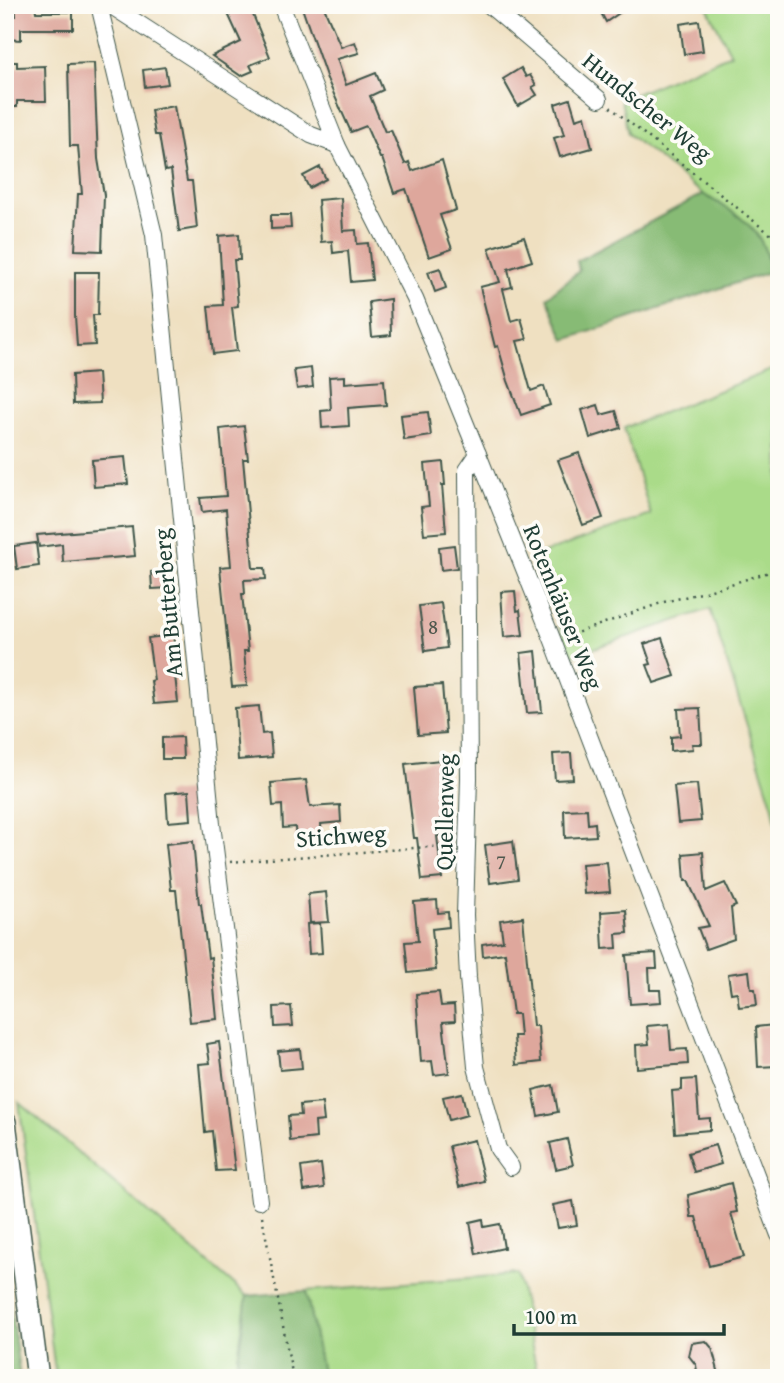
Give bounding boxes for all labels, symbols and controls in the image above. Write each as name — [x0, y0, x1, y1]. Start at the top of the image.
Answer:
street label: Hundscher Weg — [575, 43, 720, 170]
street label: Rotenhäuser Weg — [514, 519, 613, 695]
street label: Am Butterberg — [144, 527, 191, 679]
house number: 8 — [428, 611, 438, 642]
street label: Quellenweg — [426, 753, 463, 871]
street label: Stichweg — [295, 815, 387, 856]
house number: 7 — [496, 846, 506, 877]
scale bar — [514, 1292, 724, 1336]
text: 100 m — [525, 1301, 577, 1332]

